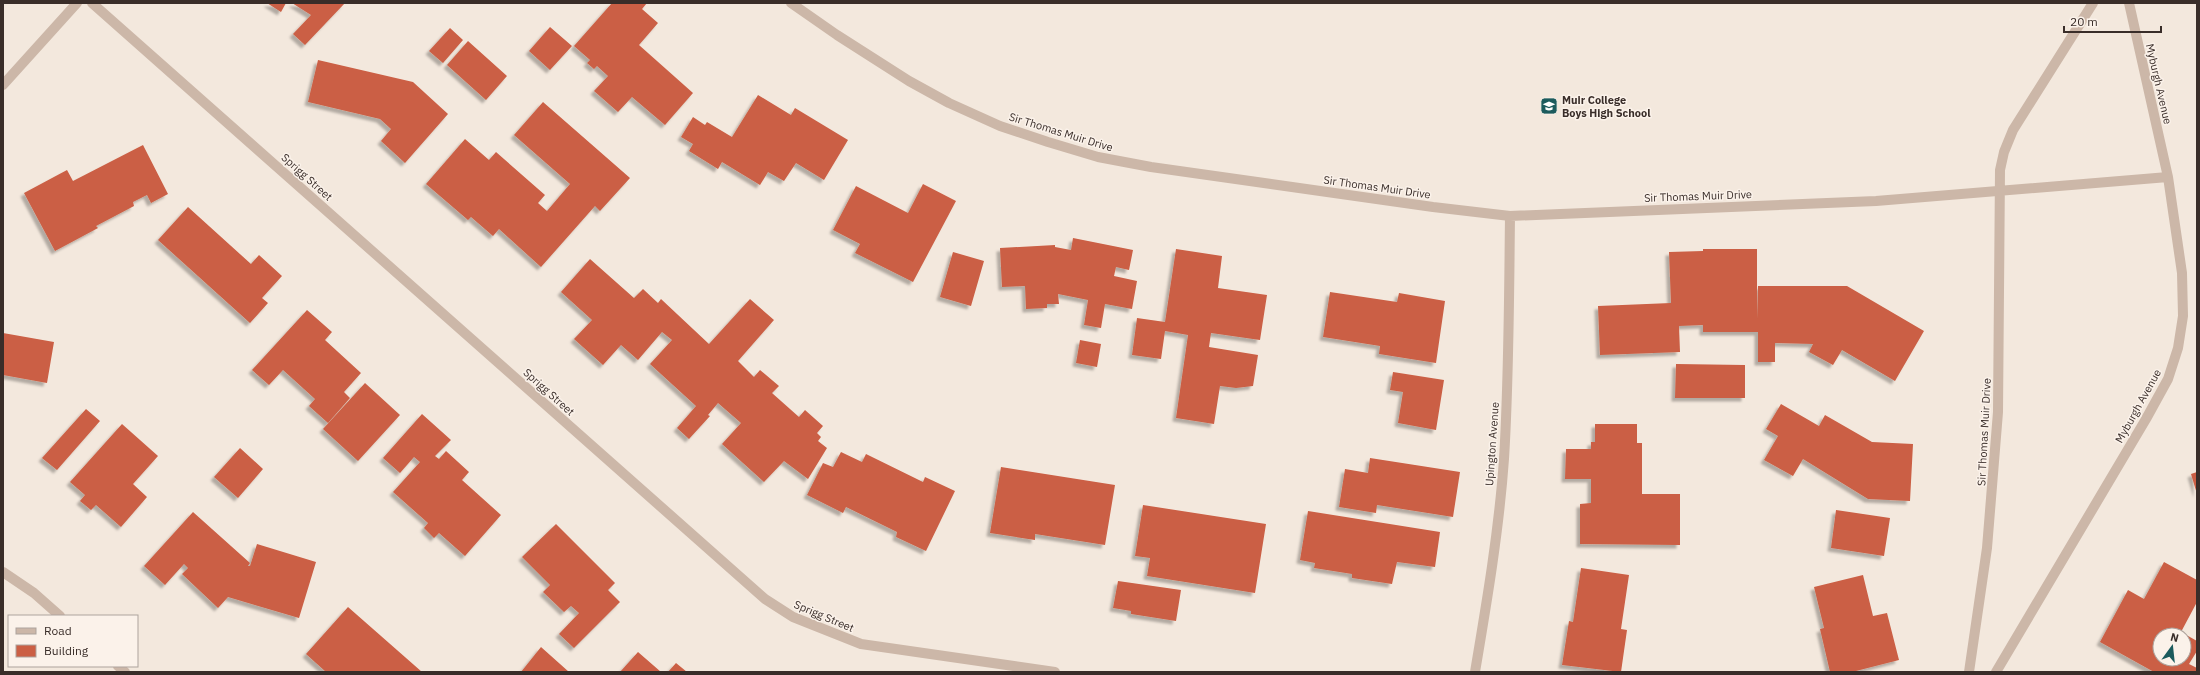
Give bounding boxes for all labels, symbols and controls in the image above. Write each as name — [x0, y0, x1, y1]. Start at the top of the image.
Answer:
scale bar — [2064, 8, 2161, 34]
text: 20 m — [2070, 14, 2098, 29]
street label: Myburgh Avenue — [2143, 42, 2175, 126]
place label: Muir College Boys High School — [1562, 93, 1651, 120]
school or university icon: Muir College Boys High School — [1539, 96, 1559, 116]
street label: Sir Thomas Muir Drive — [1007, 110, 1115, 154]
street label: Sprigg Street — [279, 150, 336, 204]
street label: Sir Thomas Muir Drive — [1323, 173, 1431, 201]
street label: Sir Thomas Muir Drive — [1644, 187, 1752, 205]
street label: Sprigg Street — [521, 365, 578, 419]
street label: Myburgh Avenue — [2112, 367, 2164, 445]
street label: Sir Thomas Muir Drive — [1974, 378, 1994, 486]
street label: Upington Avenue — [1482, 402, 1502, 486]
street label: Sprigg Street — [792, 597, 856, 635]
legend — [8, 615, 138, 667]
text: Road — [44, 623, 72, 638]
north arrow — [2152, 627, 2192, 667]
text: N — [2169, 630, 2180, 645]
text: Building — [44, 643, 89, 658]

